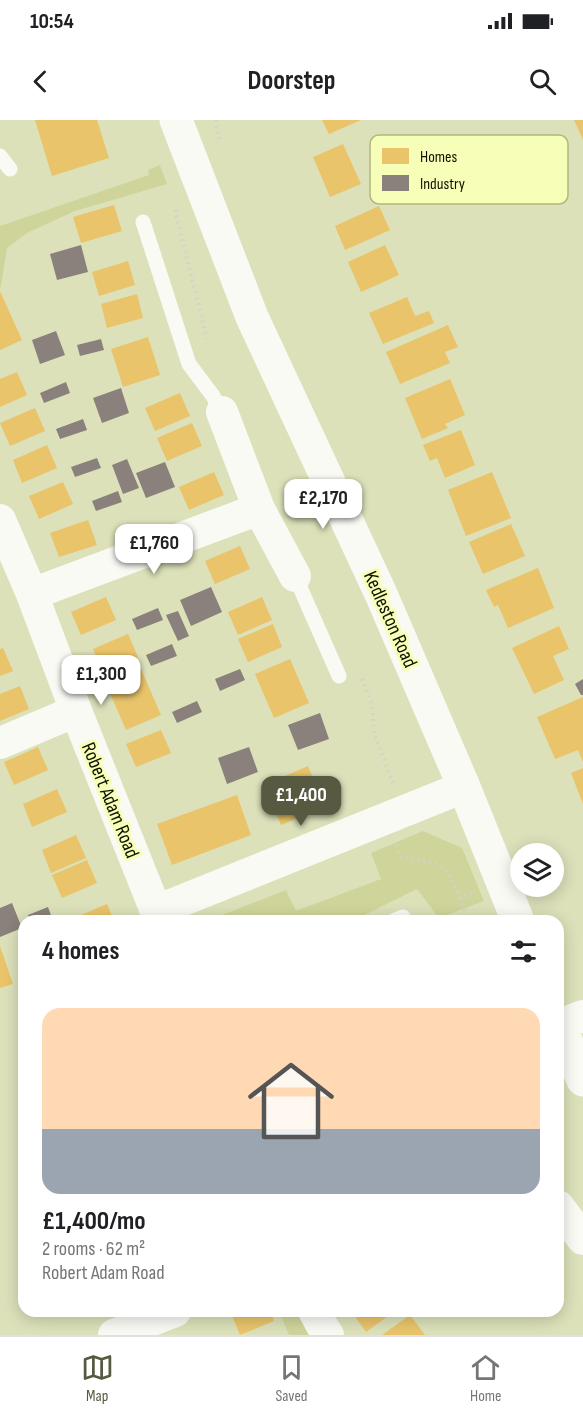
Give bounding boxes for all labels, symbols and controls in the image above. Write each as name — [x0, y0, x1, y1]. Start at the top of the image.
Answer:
text: 10:54 — [30, 8, 74, 35]
icon: back — [24, 65, 57, 98]
text: Doorstep — [248, 65, 336, 97]
icon: search — [526, 65, 559, 98]
legend — [370, 135, 568, 204]
text: Homes — [420, 148, 457, 167]
text: Industry — [420, 175, 465, 194]
pin: £2,170 — [274, 479, 372, 530]
text: £2,170 — [298, 486, 348, 510]
pin: £1,760 — [105, 524, 203, 575]
text: £1,760 — [129, 531, 179, 555]
street label: Kedleston Road — [358, 567, 422, 671]
pin: £1,300 — [52, 655, 150, 706]
text: £1,300 — [75, 662, 127, 686]
street label: Robert Adam Road — [76, 739, 144, 862]
pin: £1,400 — [252, 776, 350, 827]
text: £1,400 — [275, 783, 327, 807]
map controls — [510, 843, 564, 897]
button: layers — [510, 843, 564, 897]
icon: filters — [507, 935, 540, 968]
text: 4 homes — [42, 936, 119, 967]
icon: home — [237, 1047, 345, 1155]
text: £1,400/mo — [42, 1206, 146, 1237]
text: 2 rooms · 62 m² — [42, 1237, 145, 1261]
text: Robert Adam Road — [42, 1261, 165, 1285]
tab: Map — [81, 1351, 114, 1406]
tab: Saved — [275, 1351, 308, 1406]
tab: Home — [469, 1351, 502, 1406]

